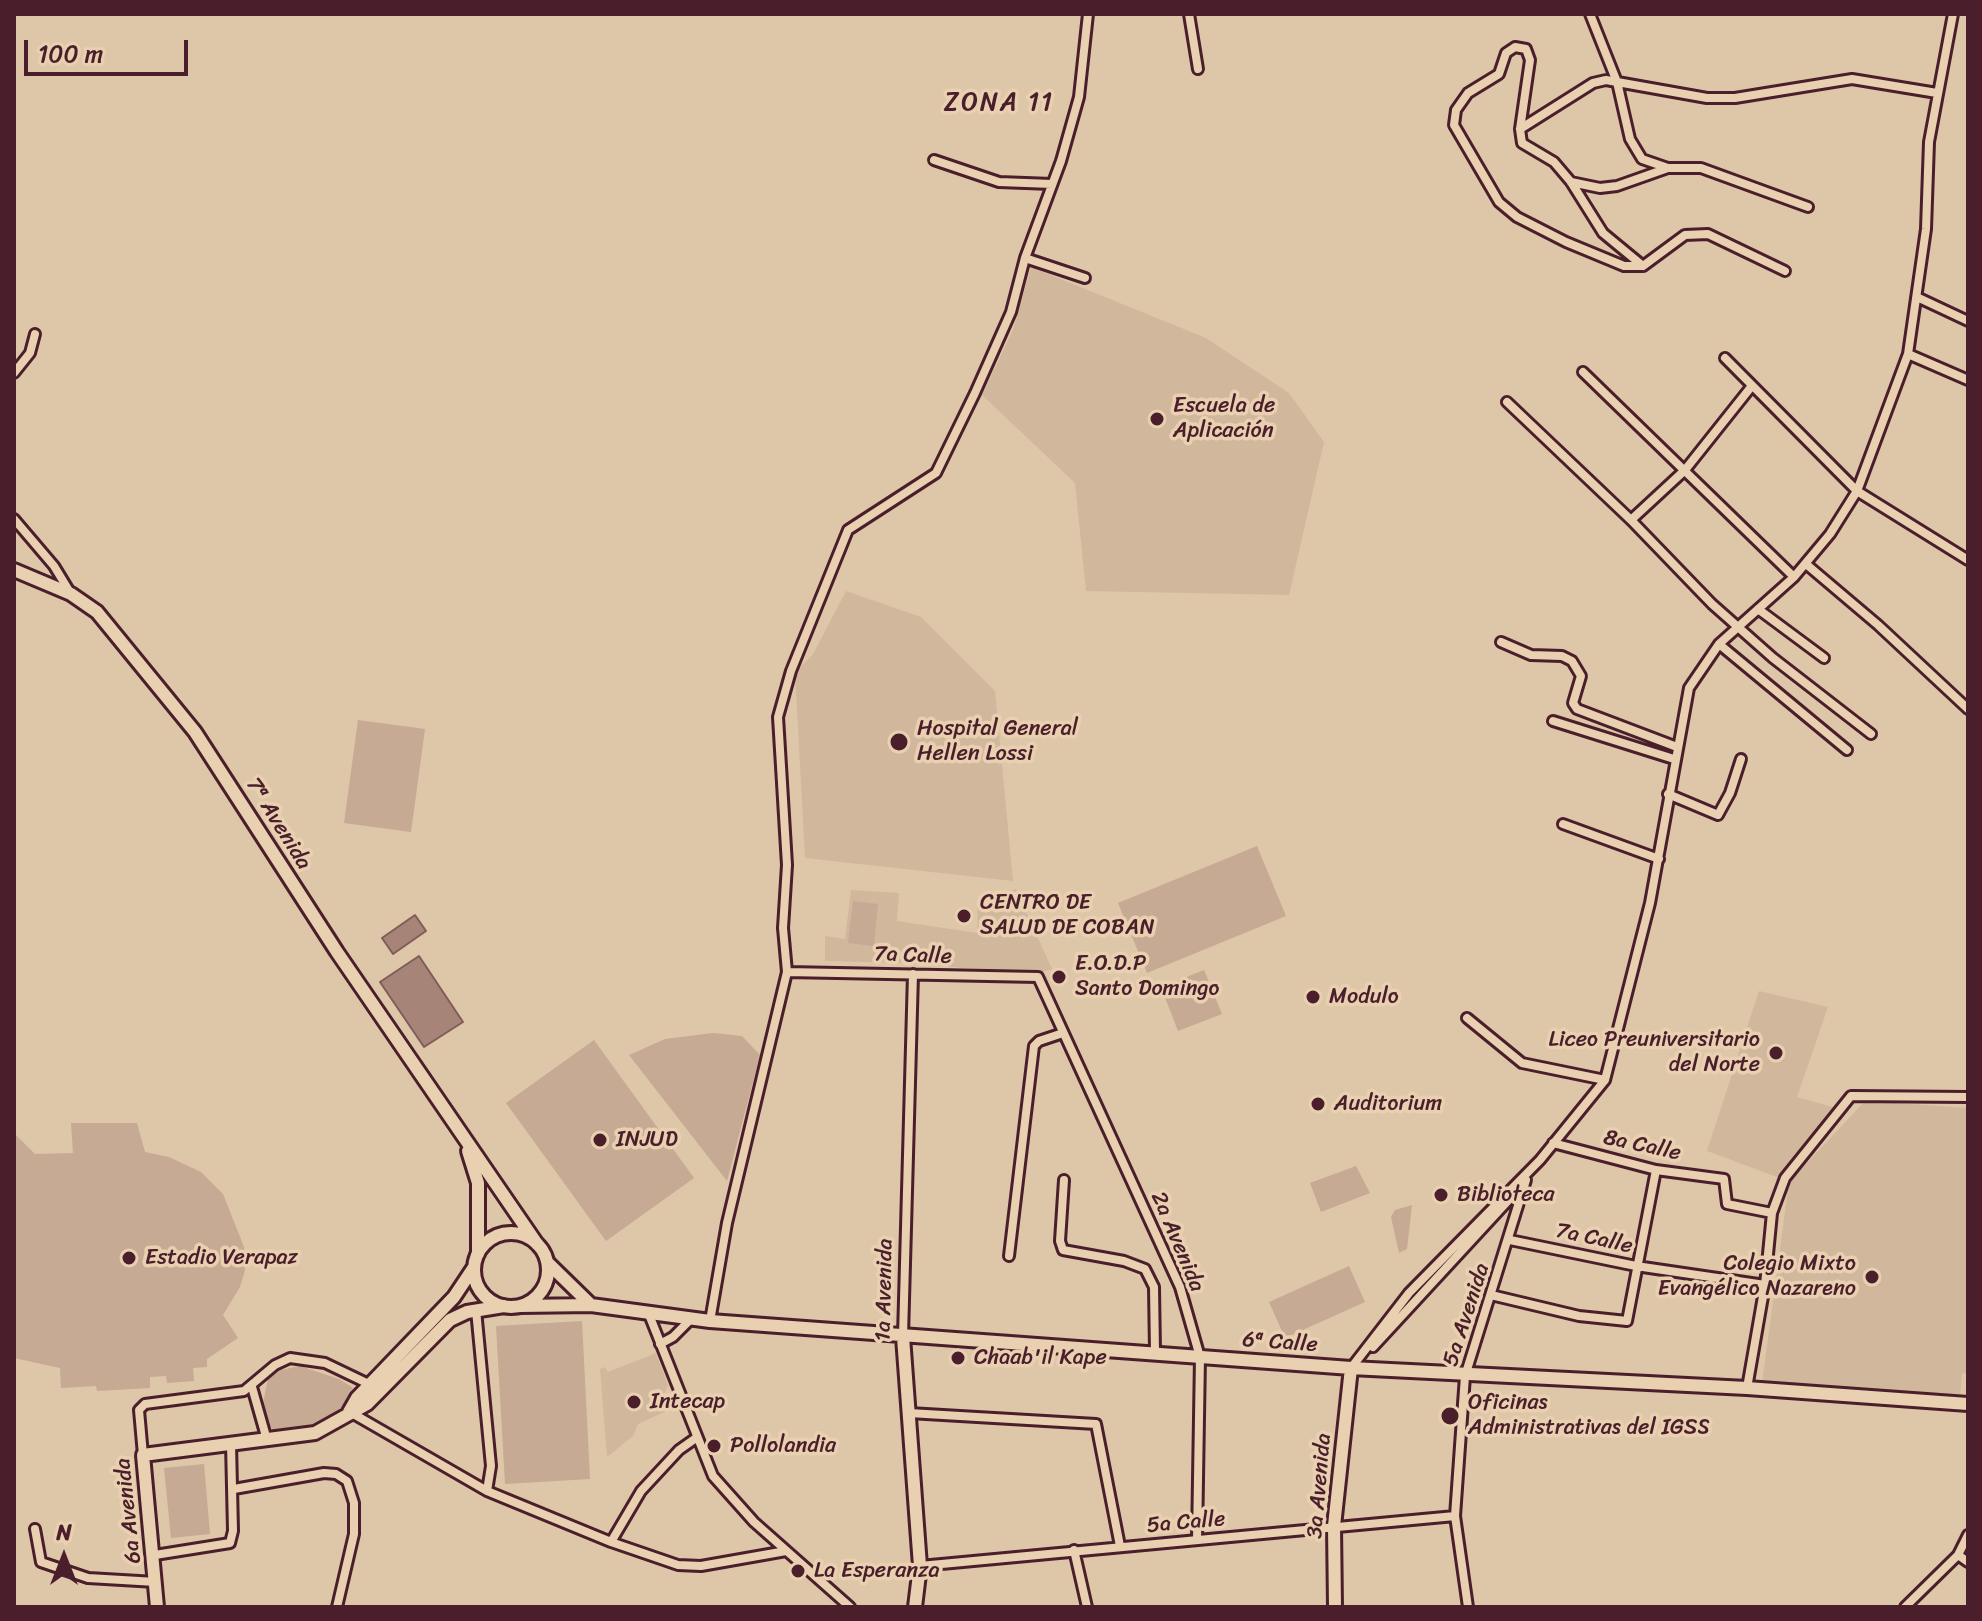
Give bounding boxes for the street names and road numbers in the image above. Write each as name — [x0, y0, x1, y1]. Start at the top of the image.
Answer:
street label: 7ª Avenida — [239, 773, 317, 875]
street label: 7a Calle — [874, 941, 952, 971]
street label: 8a Calle — [1601, 1125, 1683, 1167]
street label: 2a Avenida — [1144, 1188, 1210, 1296]
street label: 7a Calle — [1553, 1218, 1635, 1260]
street label: 1a Avenida — [871, 1238, 899, 1342]
street label: 5a Avenida — [1438, 1260, 1496, 1370]
street label: 6ª Calle — [1241, 1327, 1319, 1359]
street label: 3a Avenida — [1302, 1432, 1338, 1540]
street label: 6a Avenida — [110, 1457, 148, 1565]
street label: 5a Calle — [1146, 1506, 1226, 1540]

